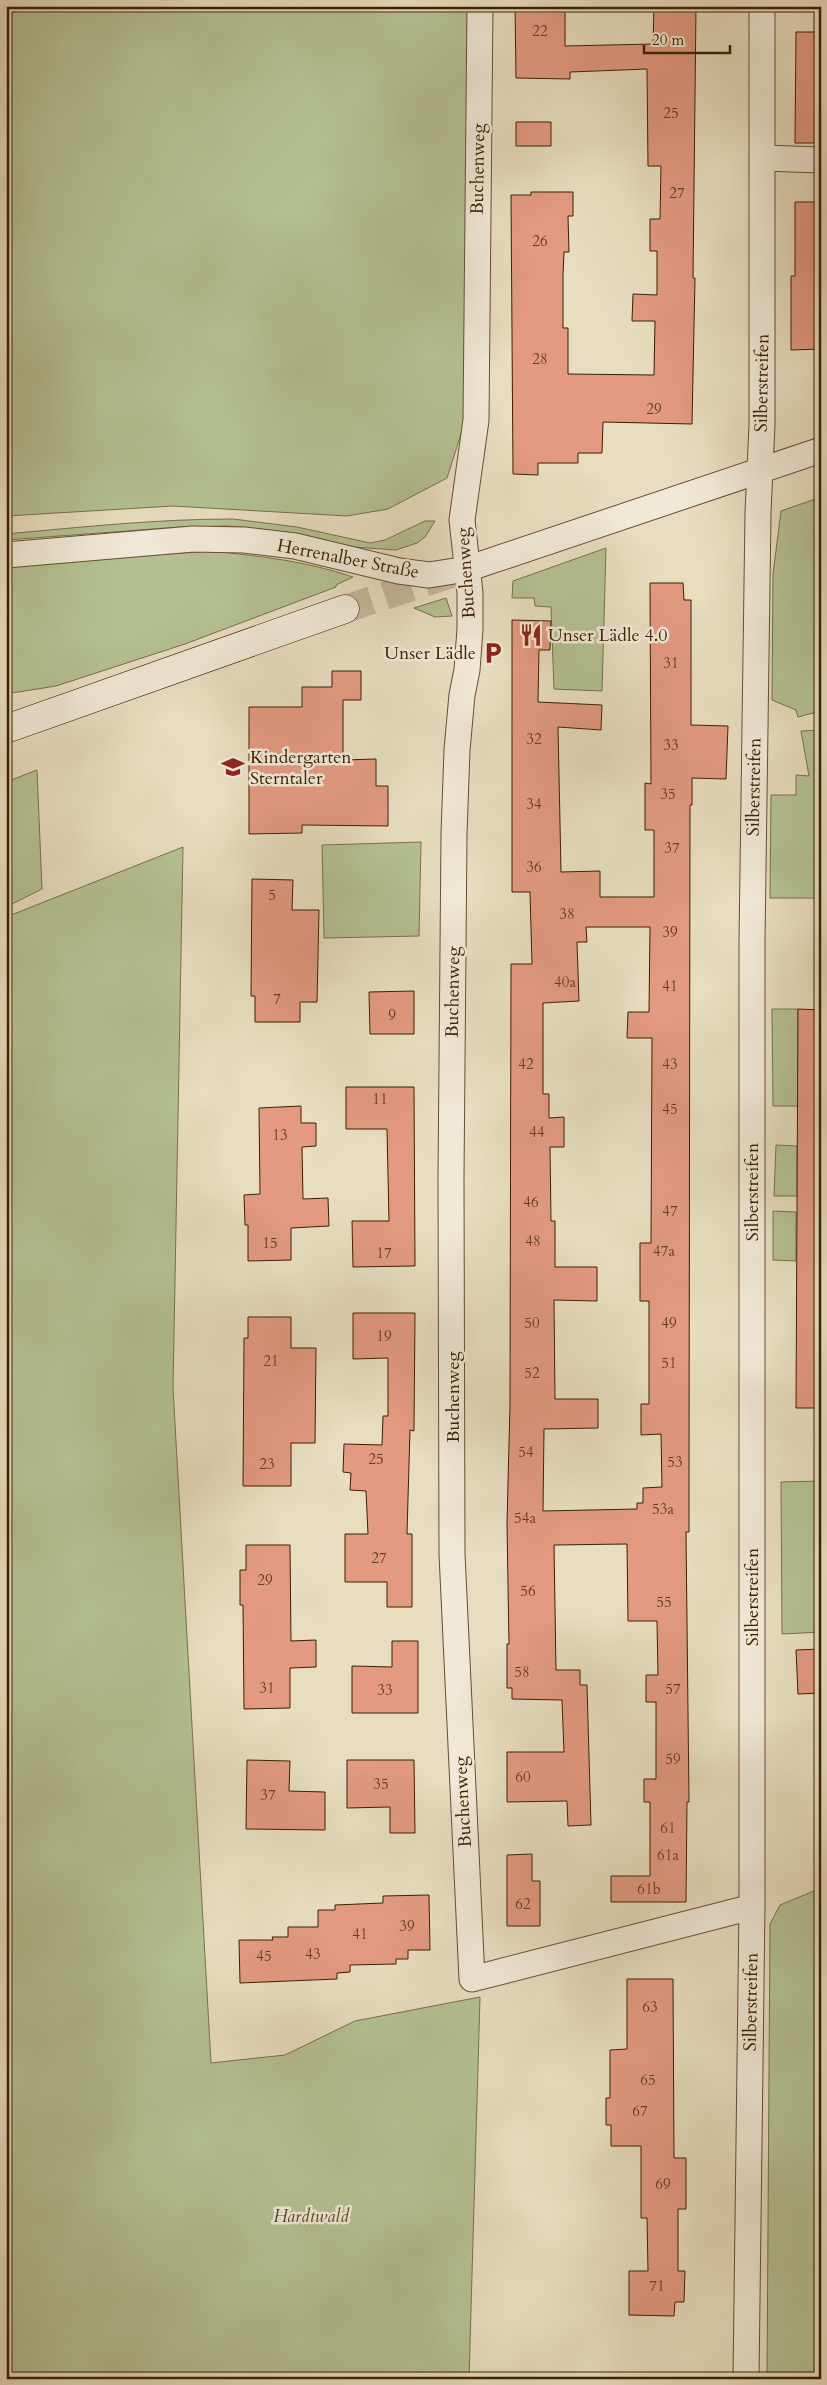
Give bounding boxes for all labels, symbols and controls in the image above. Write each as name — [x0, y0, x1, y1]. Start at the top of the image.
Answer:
house number: 22 — [532, 21, 548, 41]
scale bar — [644, 22, 731, 54]
text: 20 m — [652, 30, 684, 50]
house number: 25 — [663, 103, 679, 123]
street label: Buchenweg — [465, 122, 491, 215]
house number: 27 — [669, 183, 685, 203]
house number: 26 — [532, 231, 548, 251]
street label: Silberstreifen — [749, 333, 775, 432]
house number: 28 — [532, 349, 548, 369]
house number: 29 — [646, 399, 662, 419]
street label: Buchenweg — [450, 526, 482, 619]
street label: Herrenalber Straße — [275, 533, 421, 585]
restaurant icon: Unser Lädle 4.0 — [518, 622, 544, 648]
place label: Unser Lädle 4.0 — [548, 623, 668, 648]
parking icon: Unser Lädle — [480, 640, 506, 666]
place label: Unser Lädle — [384, 641, 476, 666]
house number: 31 — [663, 653, 679, 673]
house number: 32 — [526, 729, 542, 749]
house number: 33 — [663, 735, 679, 755]
street label: Silberstreifen — [741, 737, 767, 836]
place label: Kindergarten Sterntaler — [250, 745, 352, 791]
school or university icon: Kindergarten Sterntaler — [220, 754, 246, 780]
house number: 35 — [660, 784, 676, 804]
house number: 34 — [526, 794, 542, 814]
house number: 37 — [664, 838, 680, 858]
house number: 36 — [526, 857, 542, 877]
house number: 5 — [268, 885, 276, 905]
house number: 38 — [559, 904, 575, 924]
house number: 39 — [662, 922, 678, 942]
street label: Buchenweg — [440, 945, 466, 1038]
house number: 40a — [554, 972, 576, 992]
house number: 41 — [662, 976, 678, 996]
house number: 7 — [273, 989, 281, 1009]
house number: 9 — [388, 1005, 396, 1025]
house number: 42 — [518, 1054, 534, 1074]
house number: 43 — [662, 1054, 678, 1074]
house number: 11 — [372, 1089, 388, 1109]
house number: 45 — [662, 1099, 678, 1119]
house number: 44 — [529, 1122, 545, 1142]
house number: 13 — [272, 1125, 288, 1145]
street label: Silberstreifen — [740, 1142, 765, 1241]
house number: 46 — [523, 1192, 539, 1212]
house number: 47 — [662, 1201, 678, 1221]
house number: 48 — [525, 1231, 541, 1251]
house number: 15 — [262, 1233, 278, 1253]
house number: 47a — [653, 1241, 675, 1261]
house number: 17 — [376, 1243, 392, 1263]
house number: 50 — [524, 1313, 540, 1333]
house number: 49 — [661, 1313, 677, 1333]
house number: 19 — [376, 1326, 392, 1346]
street label: Buchenweg — [441, 1350, 466, 1443]
house number: 21 — [263, 1351, 279, 1371]
house number: 51 — [661, 1353, 677, 1373]
house number: 52 — [524, 1363, 540, 1383]
house number: 54 — [518, 1442, 534, 1462]
house number: 25 — [368, 1449, 384, 1469]
house number: 53 — [667, 1452, 683, 1472]
house number: 23 — [259, 1454, 275, 1474]
house number: 53a — [652, 1499, 674, 1519]
house number: 54a — [514, 1508, 536, 1528]
street label: Silberstreifen — [740, 1547, 765, 1646]
house number: 27 — [371, 1548, 387, 1568]
house number: 29 — [257, 1570, 273, 1590]
house number: 56 — [520, 1581, 536, 1601]
house number: 55 — [656, 1592, 672, 1612]
house number: 58 — [514, 1662, 530, 1682]
house number: 31 — [259, 1678, 275, 1698]
house number: 57 — [665, 1679, 681, 1699]
house number: 33 — [377, 1680, 393, 1700]
house number: 59 — [665, 1749, 681, 1769]
street label: Buchenweg — [448, 1755, 478, 1848]
house number: 60 — [515, 1767, 531, 1787]
house number: 35 — [373, 1774, 389, 1794]
house number: 37 — [260, 1785, 276, 1805]
house number: 61 — [660, 1818, 676, 1838]
house number: 61a — [657, 1845, 679, 1865]
house number: 61b — [637, 1879, 661, 1899]
house number: 62 — [515, 1894, 531, 1914]
house number: 39 — [399, 1916, 415, 1936]
house number: 41 — [352, 1924, 368, 1944]
house number: 43 — [305, 1944, 321, 1964]
house number: 45 — [256, 1946, 272, 1966]
street label: Silberstreifen — [738, 1952, 764, 2051]
house number: 63 — [642, 1997, 658, 2017]
house number: 65 — [640, 2070, 656, 2090]
house number: 67 — [632, 2101, 648, 2121]
house number: 69 — [655, 2174, 671, 2194]
park label: Hardtwald — [273, 2204, 350, 2229]
house number: 71 — [649, 2276, 665, 2296]

